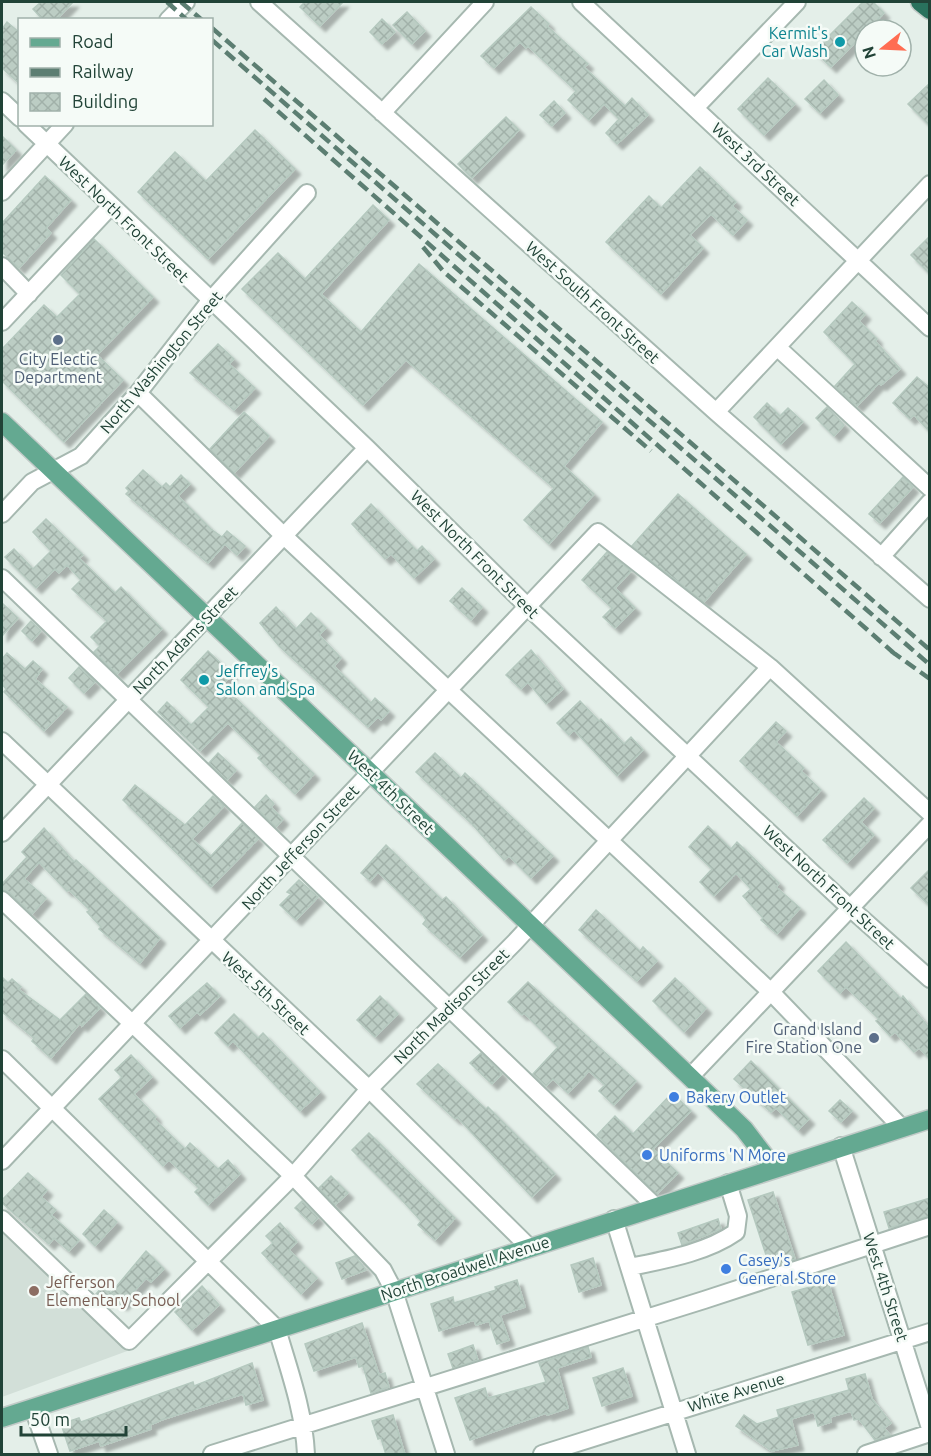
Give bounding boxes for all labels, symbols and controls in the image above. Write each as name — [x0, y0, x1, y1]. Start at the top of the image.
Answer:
legend — [18, 18, 213, 126]
north arrow — [853, 18, 913, 78]
place label: Kermit's Car Wash — [761, 24, 828, 60]
text: Road — [72, 31, 114, 51]
marker: Kermit's Car Wash — [833, 35, 847, 49]
text: N — [858, 44, 879, 61]
text: Railway — [72, 61, 134, 81]
text: Building — [72, 91, 138, 111]
street label: West 3rd Street — [709, 119, 804, 210]
street label: West North Front Street — [55, 152, 193, 286]
street label: West South Front Street — [522, 237, 664, 367]
street label: North Washington Street — [96, 287, 226, 437]
marker: City Electic Department — [51, 333, 65, 347]
place label: City Electic Department — [14, 350, 103, 386]
street label: West North Front Street — [407, 486, 543, 622]
street label: North Adams Street — [129, 582, 242, 698]
place label: Jeffrey's Salon and Spa — [216, 662, 315, 698]
marker: Jeffrey's Salon and Spa — [197, 673, 211, 687]
street label: West 4th Street — [344, 746, 438, 838]
street label: North Jefferson Street — [238, 781, 363, 913]
street label: West North Front Street — [759, 821, 899, 953]
street label: North Madison Street — [390, 944, 513, 1067]
street label: West 5th Street — [219, 948, 314, 1039]
place label: Grand Island Fire Station One — [746, 1020, 862, 1056]
marker: Grand Island Fire Station One — [867, 1031, 881, 1045]
place label: Bakery Outlet — [686, 1088, 787, 1106]
marker: Bakery Outlet — [667, 1090, 681, 1104]
place label: Uniforms 'N More — [659, 1146, 786, 1164]
marker: Uniforms 'N More — [640, 1148, 654, 1162]
street label: West 4th Street — [860, 1230, 912, 1344]
street label: North Broadwell Avenue — [378, 1232, 552, 1304]
place label: Casey's General Store — [738, 1251, 836, 1287]
marker: Casey's General Store — [719, 1262, 733, 1276]
place label: Jefferson Elementary School — [46, 1273, 180, 1309]
marker: Jefferson Elementary School — [27, 1284, 41, 1298]
street label: White Avenue — [685, 1369, 787, 1415]
scale bar — [21, 1399, 126, 1437]
text: 50 m — [30, 1409, 70, 1429]

